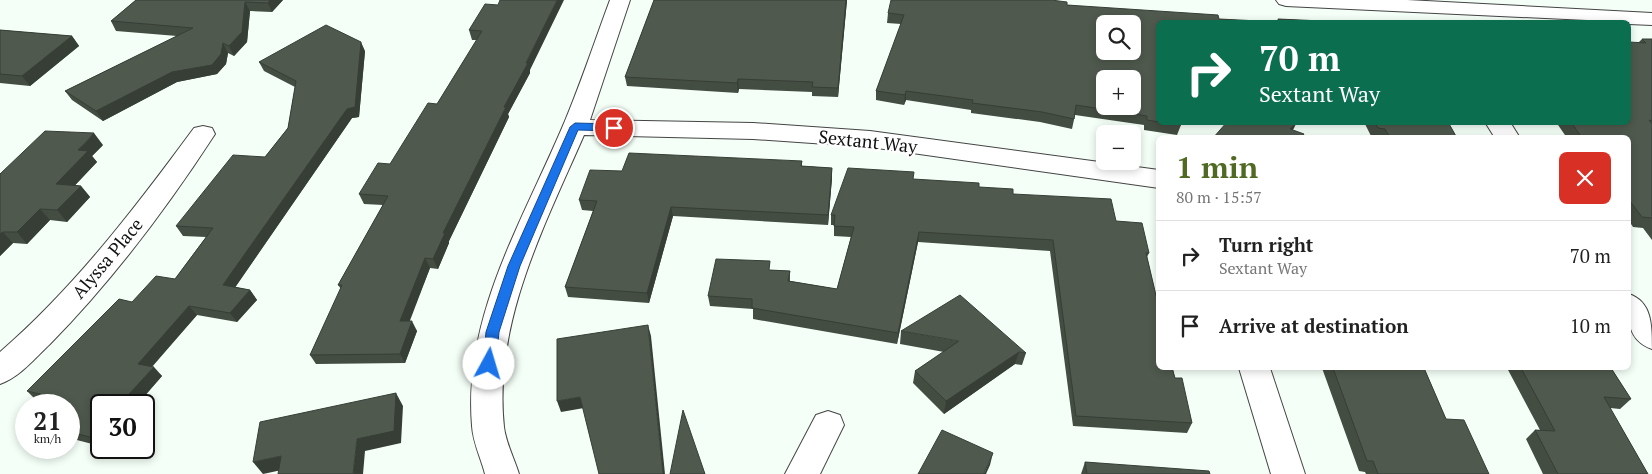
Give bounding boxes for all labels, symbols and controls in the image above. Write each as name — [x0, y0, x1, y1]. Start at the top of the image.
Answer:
map controls — [1096, 15, 1141, 170]
button: search — [1096, 15, 1141, 60]
text: 70 m — [1259, 35, 1340, 81]
icon: right — [1176, 40, 1241, 105]
button: + — [1096, 70, 1141, 115]
text: Sextant Way — [1259, 79, 1380, 108]
pin — [593, 107, 635, 149]
icon: arrive — [600, 114, 628, 142]
street label: Sextant Way — [817, 124, 919, 158]
button: − — [1096, 125, 1141, 170]
text: 1 min — [1176, 147, 1258, 187]
button: close — [1559, 152, 1611, 204]
text: 80 m · 15:57 — [1176, 186, 1262, 208]
street label: Alyssa Place — [66, 213, 148, 303]
text: Turn right — [1219, 232, 1313, 257]
icon: right — [1176, 242, 1204, 270]
text: 70 m — [1570, 243, 1611, 268]
text: Sextant Way — [1219, 257, 1307, 279]
icon: arrive — [1176, 312, 1204, 340]
text: Arrive at destination — [1219, 313, 1408, 338]
text: 10 m — [1570, 313, 1611, 338]
position arrow — [462, 337, 514, 389]
speed limit sign: 30 — [90, 394, 155, 459]
text: 21 — [33, 404, 62, 437]
text: km/h — [34, 431, 61, 446]

